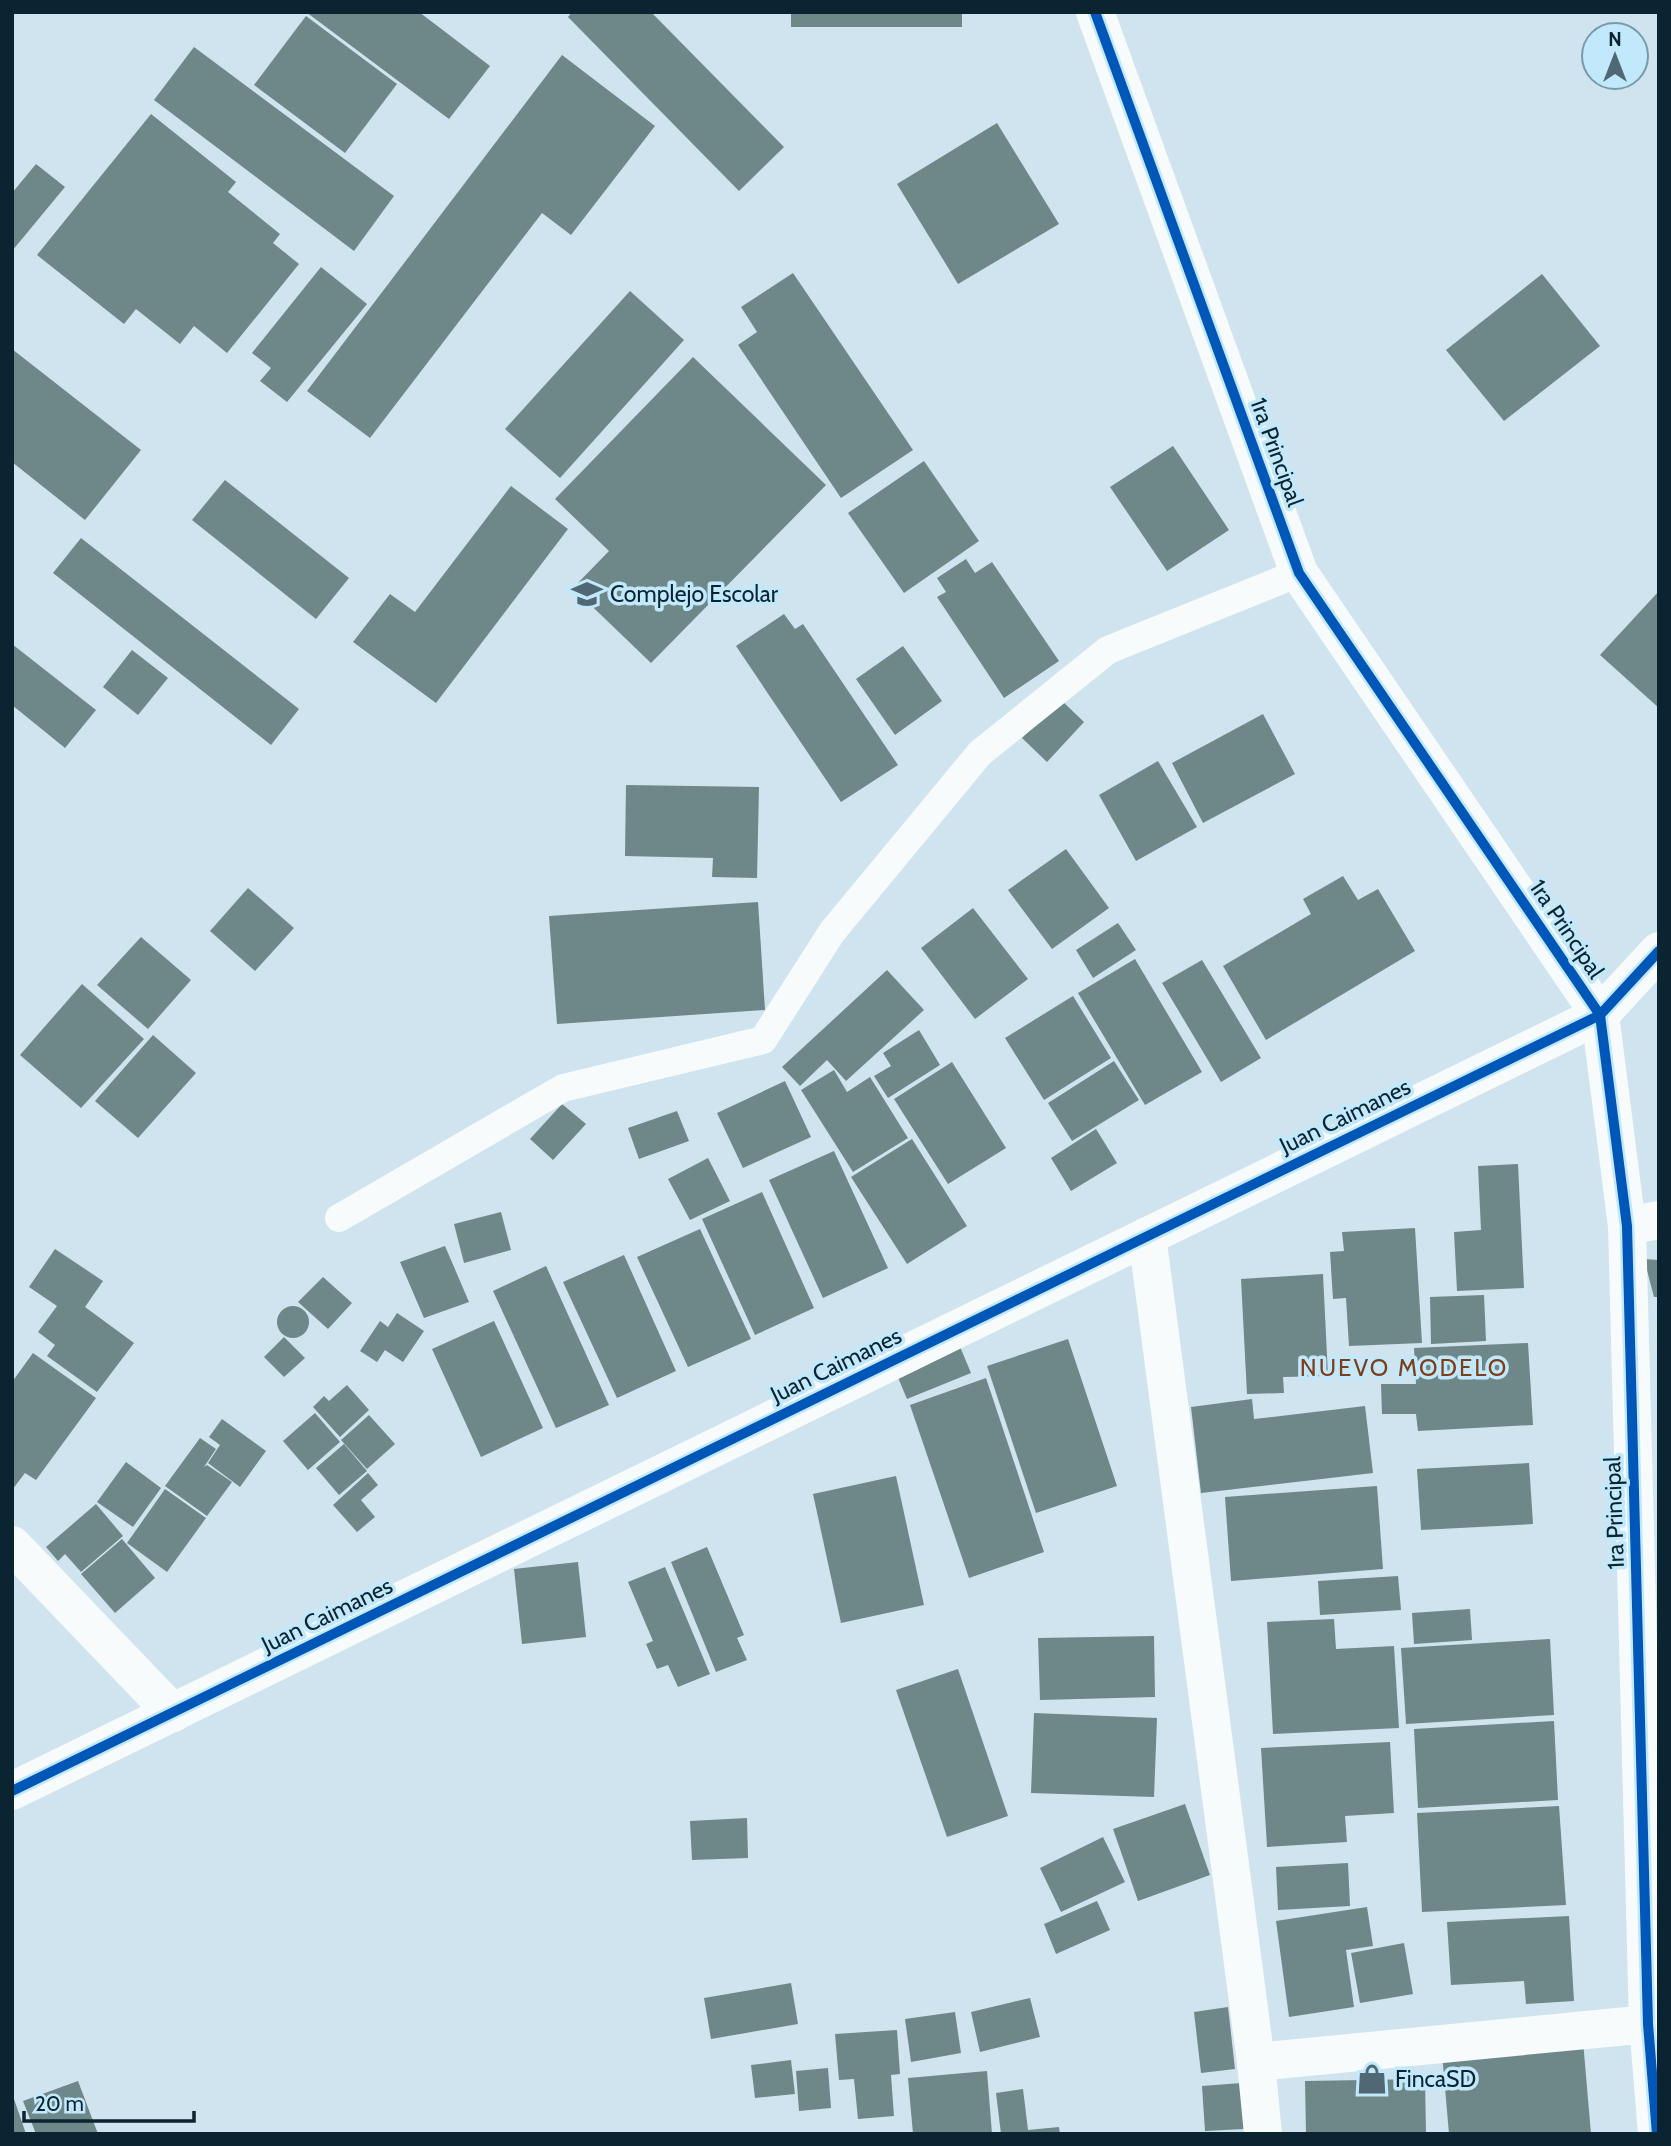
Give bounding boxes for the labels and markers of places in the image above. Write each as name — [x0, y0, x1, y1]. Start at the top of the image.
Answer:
school or university icon: Complejo Escolar — [570, 577, 604, 611]
place label: Complejo Escolar — [610, 580, 779, 608]
shop icon: FincaSD — [1355, 2062, 1389, 2096]
place label: FincaSD — [1395, 2065, 1476, 2093]

